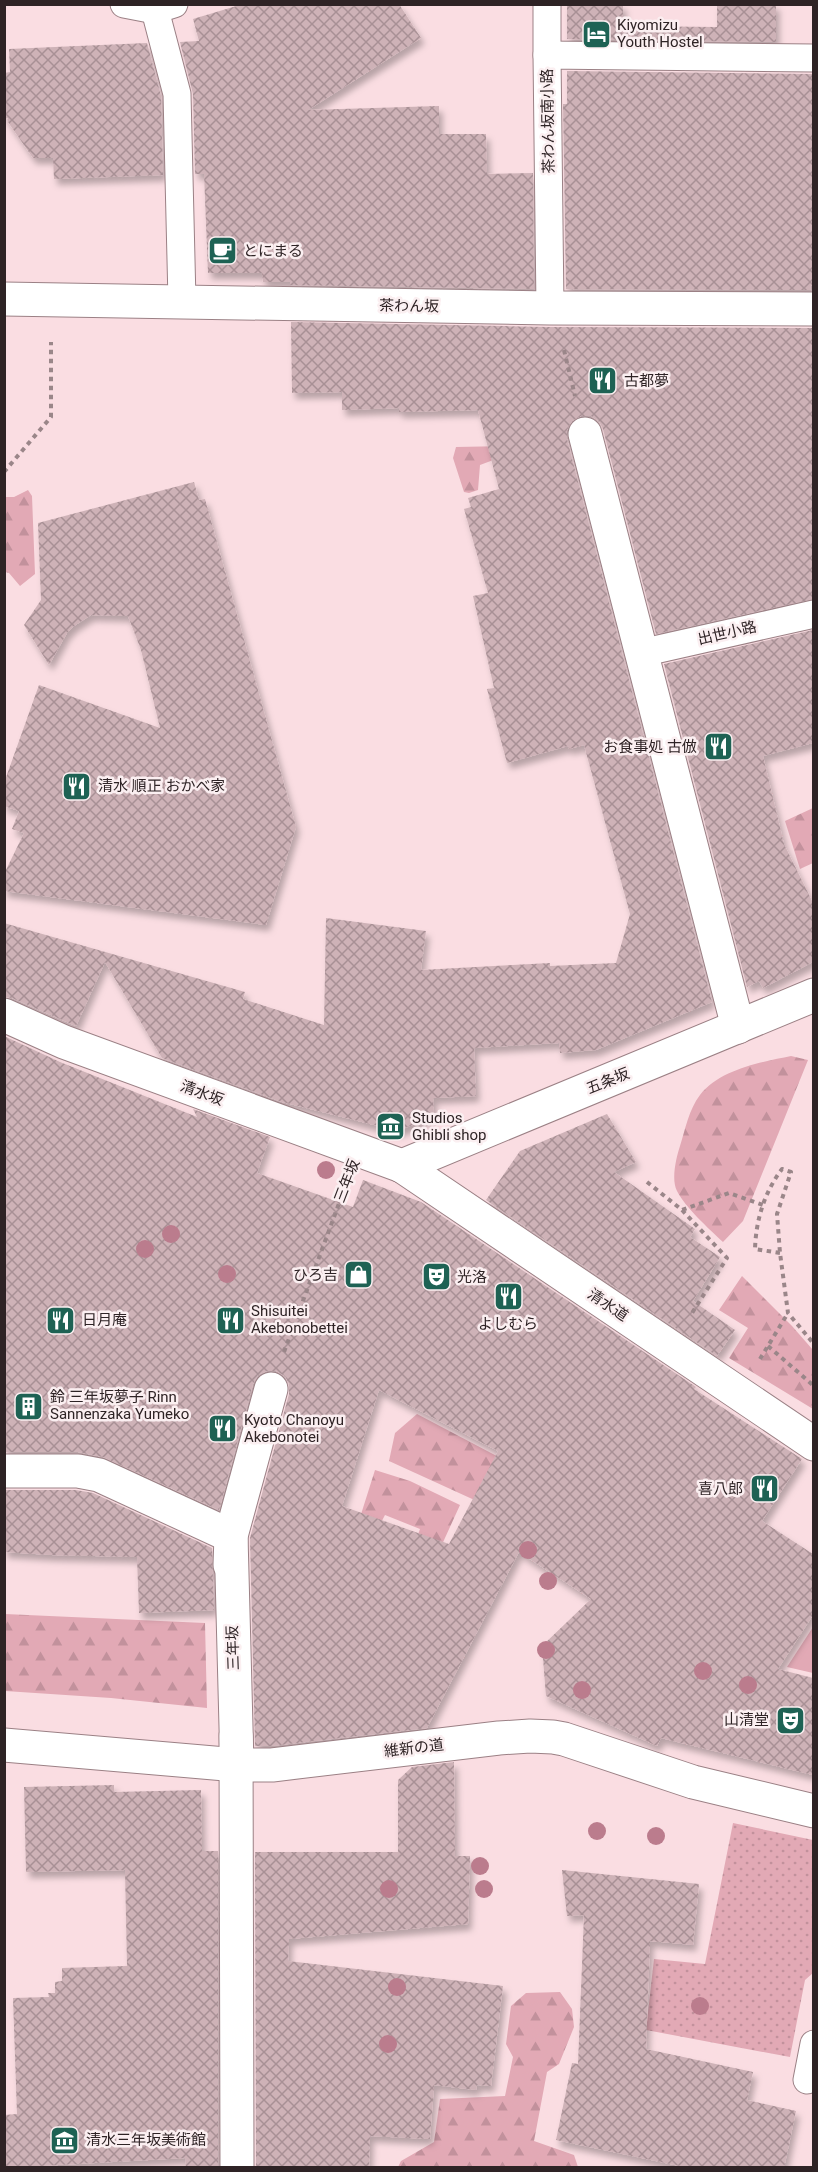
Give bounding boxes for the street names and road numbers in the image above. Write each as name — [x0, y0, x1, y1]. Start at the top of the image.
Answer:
street label: 茶わん坂南小路 — [538, 68, 558, 174]
street label: 茶わん坂 — [379, 296, 439, 316]
street label: 出世小路 — [696, 617, 758, 649]
street label: 五条坂 — [584, 1064, 632, 1098]
street label: 清水坂 — [178, 1077, 226, 1109]
street label: 三年坂 — [331, 1157, 363, 1205]
street label: 清水道 — [584, 1285, 632, 1325]
street label: 三年坂 — [223, 1625, 243, 1671]
street label: 維新の道 — [383, 1735, 445, 1761]

